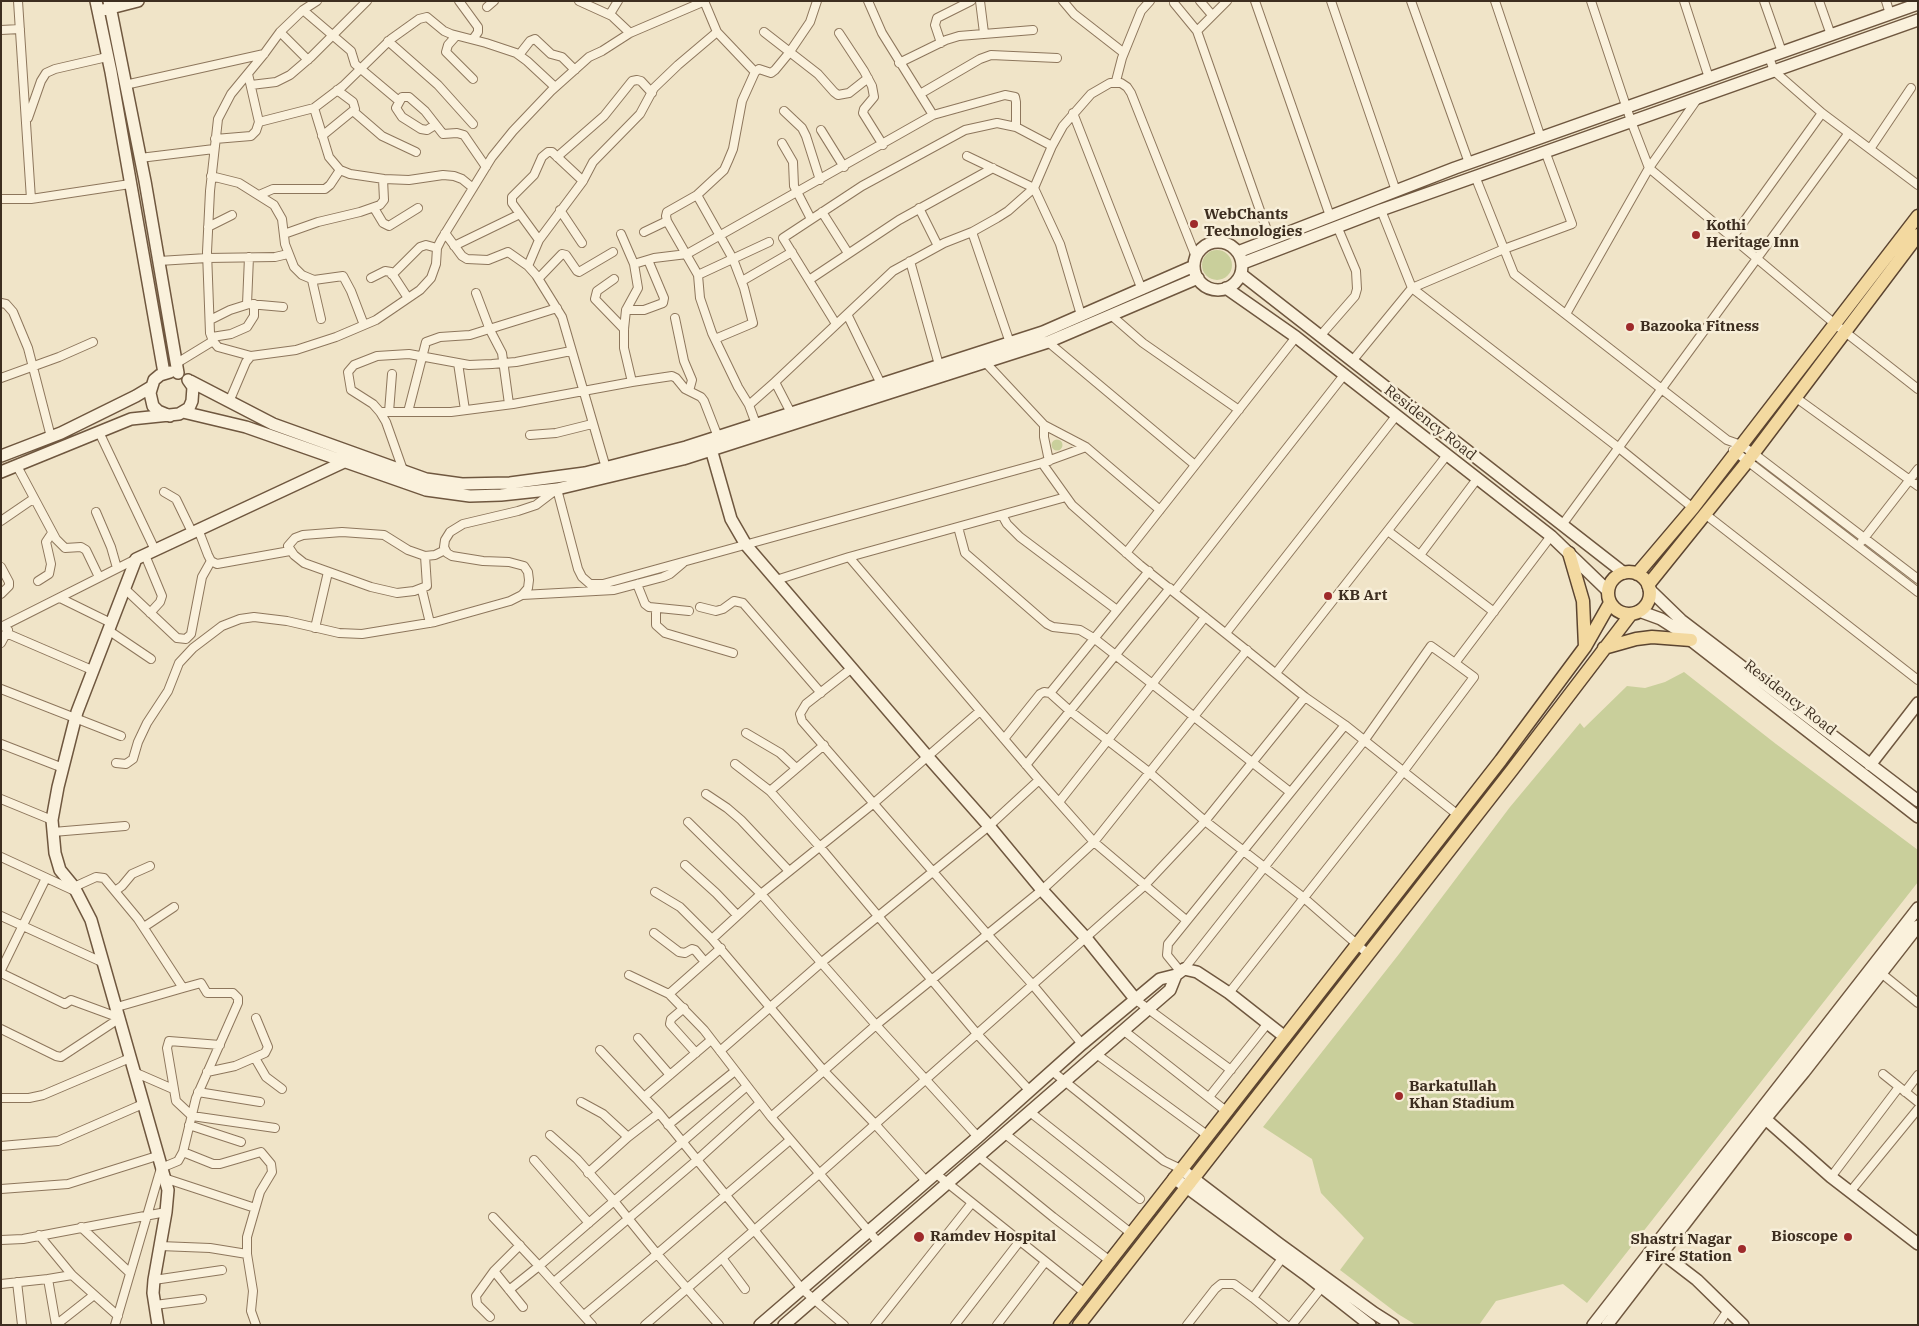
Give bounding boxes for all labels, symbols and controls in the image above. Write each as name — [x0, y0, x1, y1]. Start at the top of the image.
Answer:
place label: WebChants Technologies — [1204, 206, 1302, 241]
place label: Kothi Heritage Inn — [1706, 217, 1799, 252]
marker: WebChants Technologies — [1188, 218, 1200, 230]
marker: Kothi Heritage Inn — [1690, 229, 1702, 241]
place label: Bazooka Fitness — [1640, 318, 1759, 336]
marker: Bazooka Fitness — [1624, 321, 1636, 333]
street label: Residency Road — [1380, 382, 1480, 464]
place label: KB Art — [1338, 587, 1387, 605]
marker: KB Art — [1322, 590, 1334, 602]
street label: Residency Road — [1740, 657, 1840, 739]
place label: Barkatullah Khan Stadium — [1409, 1078, 1515, 1113]
marker: Barkatullah Khan Stadium — [1393, 1090, 1405, 1102]
place label: Ramdev Hospital — [930, 1228, 1056, 1246]
place label: Bioscope — [1771, 1228, 1838, 1246]
marker: Ramdev Hospital — [912, 1230, 926, 1244]
place label: Shastri Nagar Fire Station — [1630, 1231, 1732, 1266]
marker: Bioscope — [1842, 1231, 1854, 1243]
marker: Shastri Nagar Fire Station — [1736, 1243, 1748, 1255]

